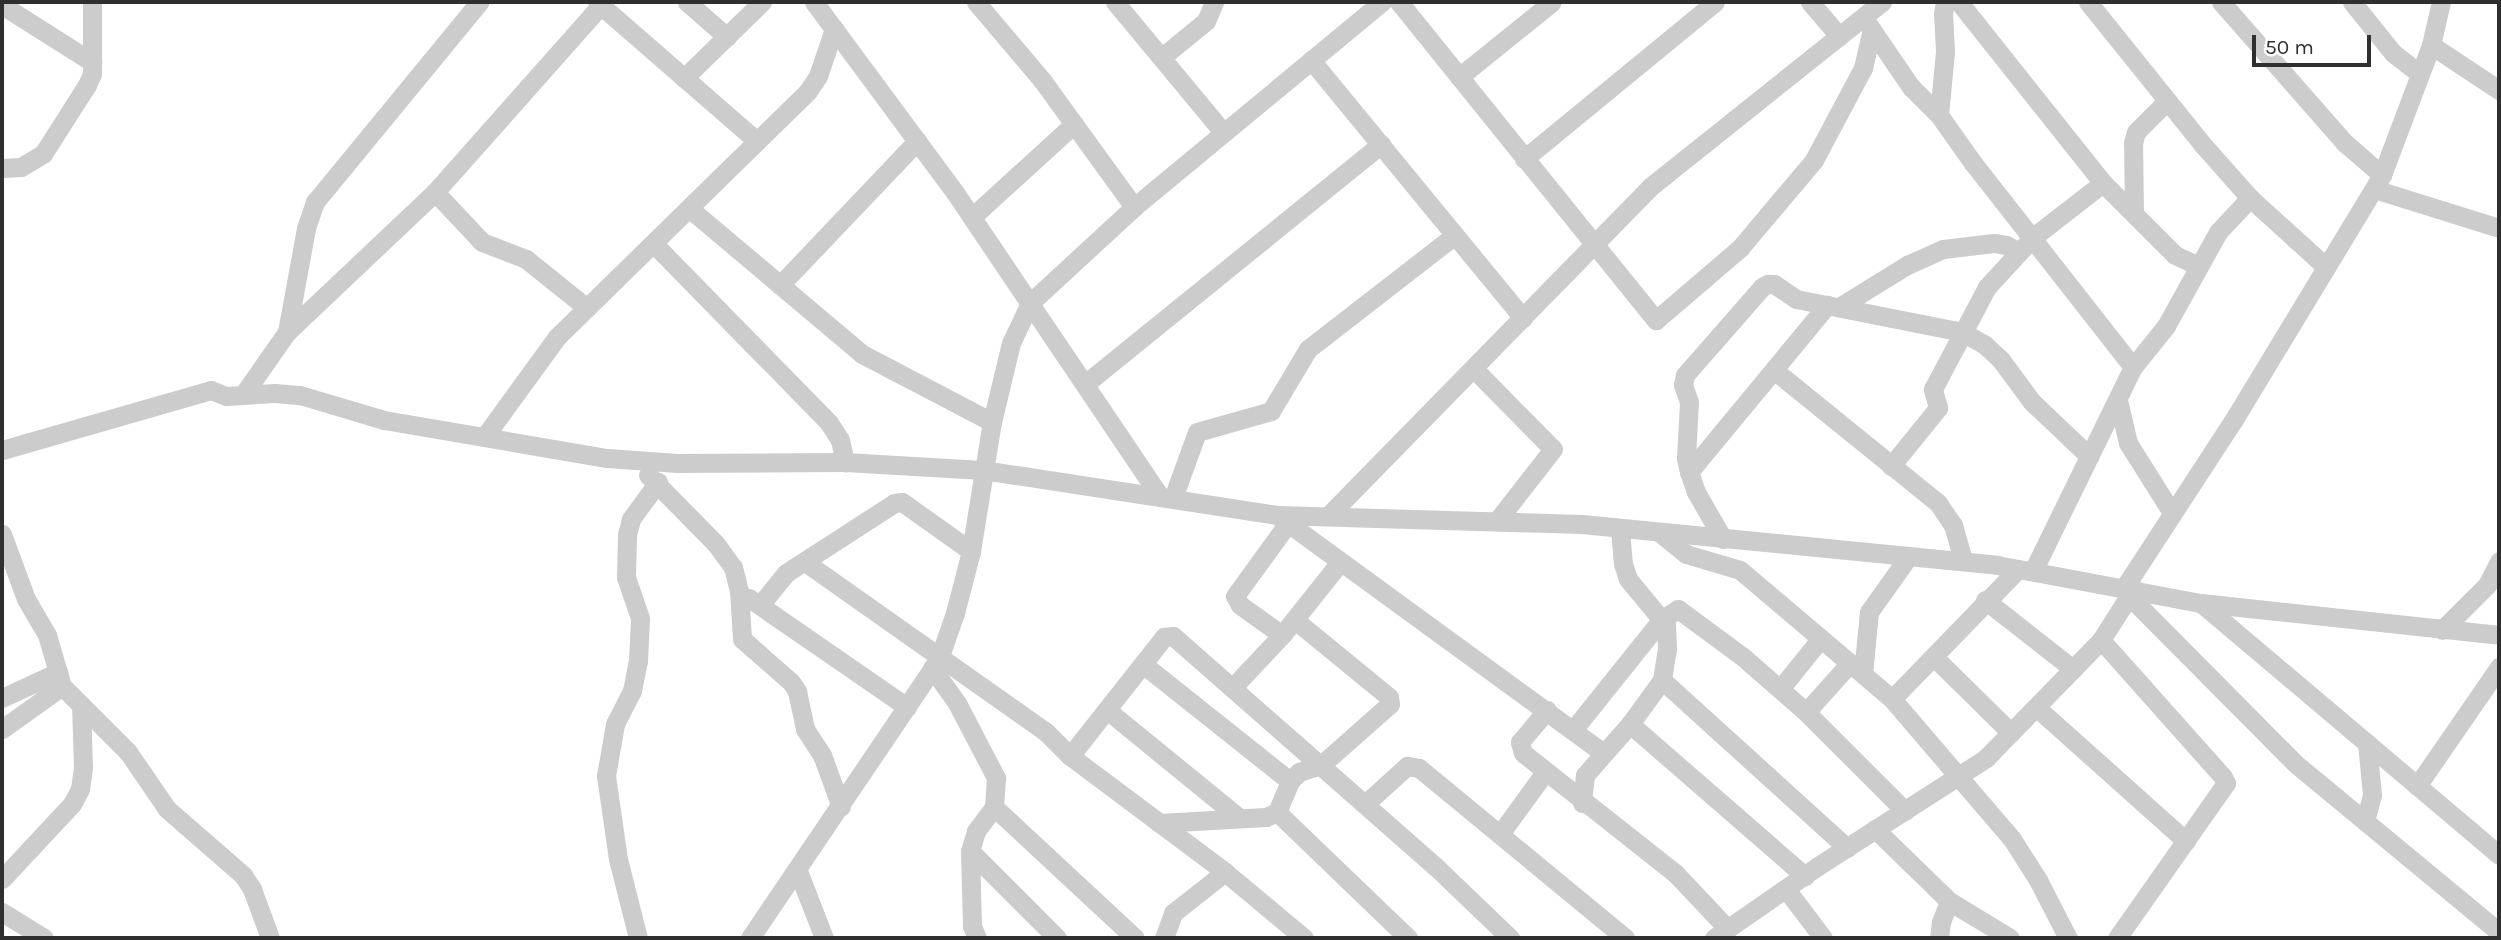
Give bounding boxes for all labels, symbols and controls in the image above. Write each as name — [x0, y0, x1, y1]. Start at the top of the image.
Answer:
scale bar — [2256, 21, 2375, 65]
text: 50 m — [2265, 35, 2314, 59]

